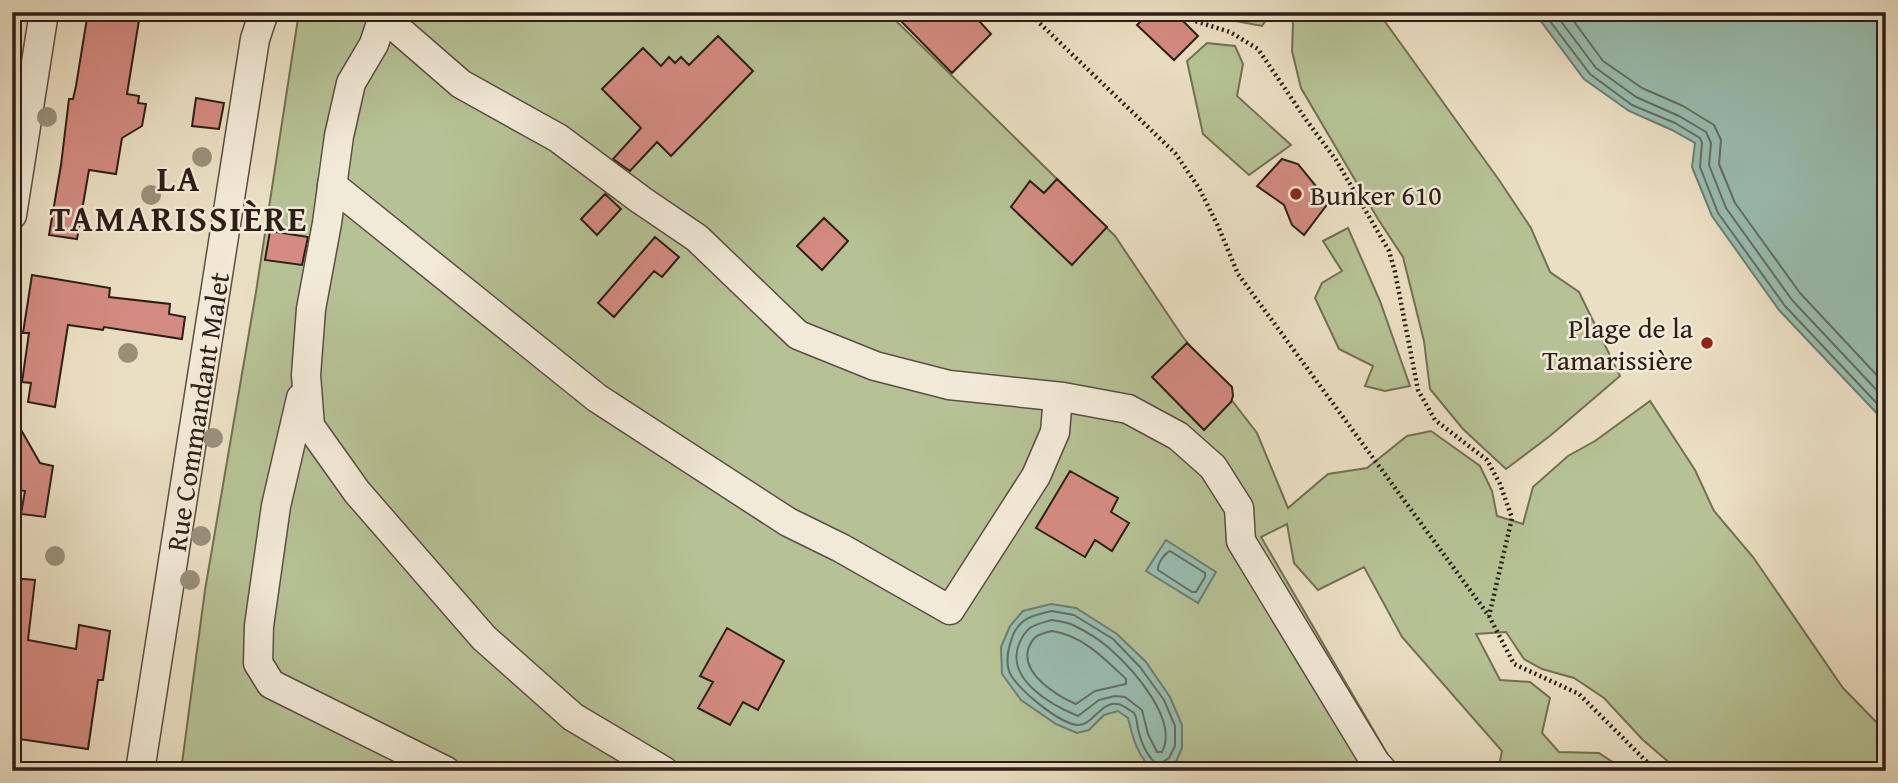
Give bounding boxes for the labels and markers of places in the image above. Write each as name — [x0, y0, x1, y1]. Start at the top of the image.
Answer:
place label: Bunker 610 — [1310, 174, 1442, 215]
marker: Bunker 610 — [1288, 186, 1304, 202]
place label: Plage de la Tamarissière — [1542, 307, 1694, 380]
marker: Plage de la Tamarissière — [1699, 335, 1715, 351]

